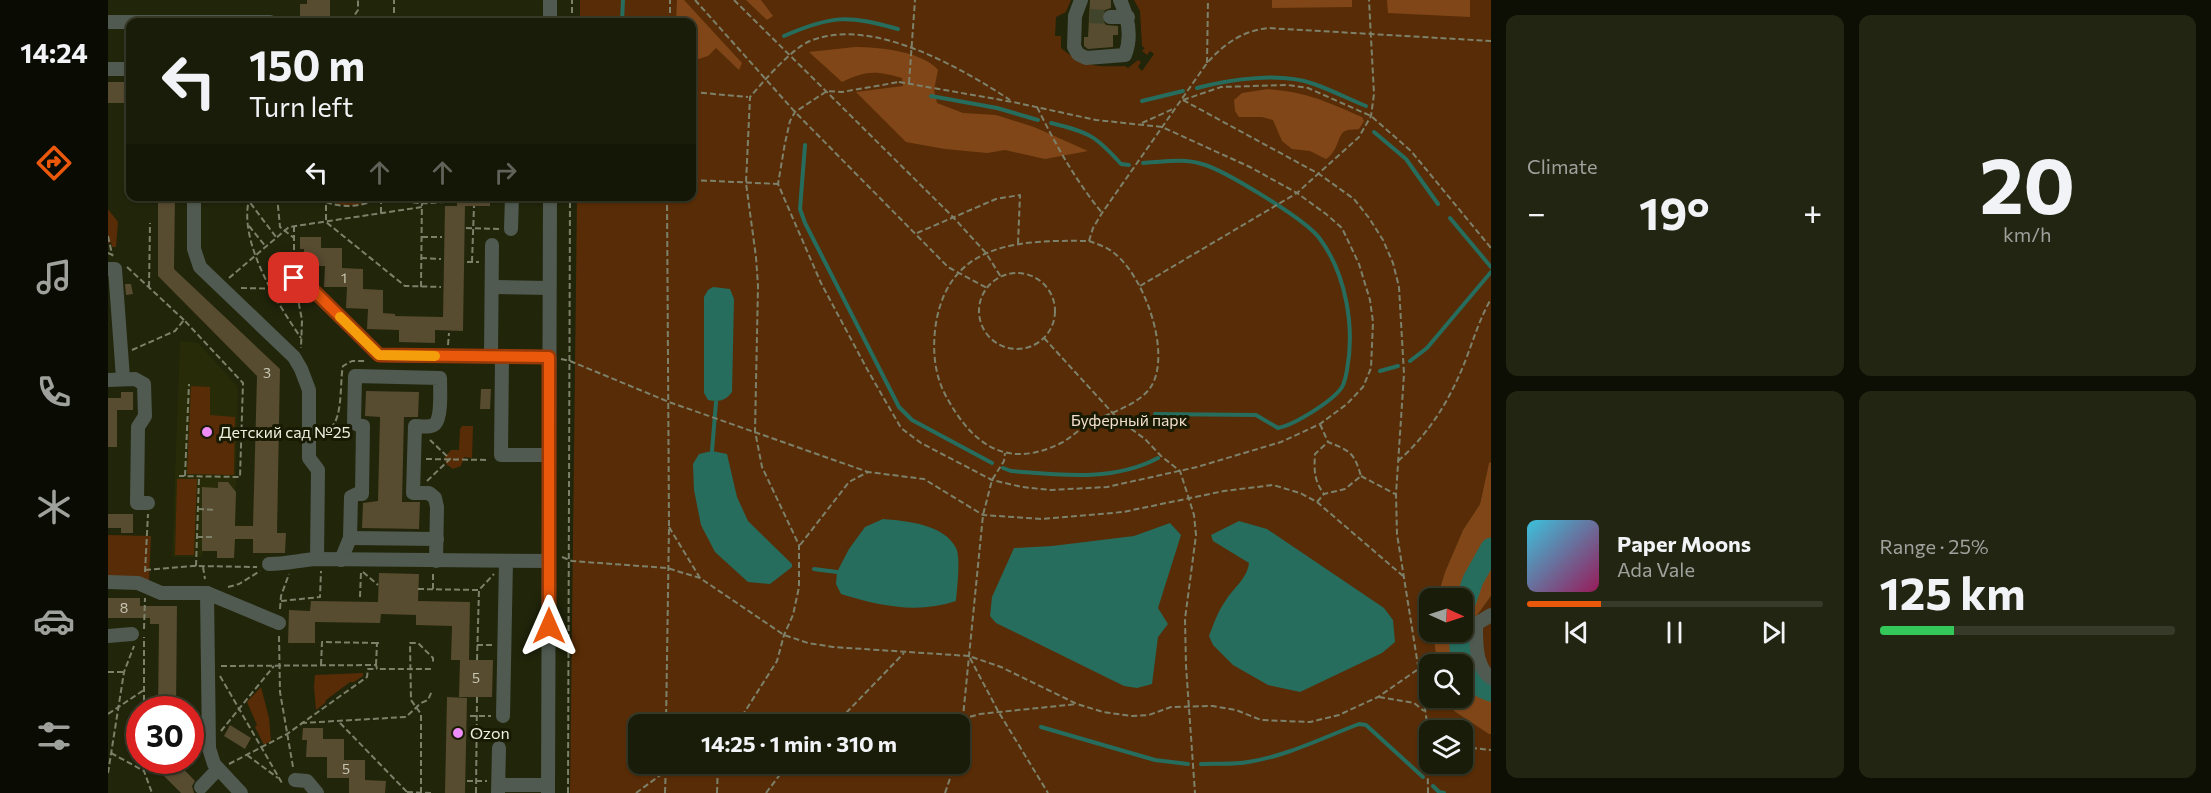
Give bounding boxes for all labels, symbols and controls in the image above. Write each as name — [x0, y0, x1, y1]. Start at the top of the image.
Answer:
text: 14:24 — [20, 36, 88, 69]
text: 150 m — [249, 38, 365, 90]
icon: left — [150, 42, 228, 120]
text: Turn left — [249, 90, 353, 123]
text: 20 — [1979, 135, 2075, 230]
icon: directions — [33, 142, 75, 184]
text: Climate — [1527, 154, 1597, 178]
icon: left — [300, 156, 333, 189]
icon: ahead — [363, 156, 396, 189]
icon: ahead — [426, 156, 459, 189]
icon: right — [489, 156, 522, 189]
text: 19° — [1639, 184, 1710, 239]
text: − — [1527, 191, 1546, 232]
text: + — [1803, 191, 1822, 232]
text: km/h — [2003, 222, 2052, 246]
pin — [268, 252, 319, 303]
icon: music — [33, 256, 75, 298]
icon: arrive — [277, 261, 310, 294]
house number: 1 — [341, 269, 347, 286]
house number: 3 — [263, 364, 271, 381]
icon: phone — [33, 371, 75, 413]
park label: Буферный парк — [1071, 410, 1188, 429]
place label: Детский сад №25 — [219, 422, 351, 441]
marker: Детский сад №25 — [200, 425, 214, 439]
icon: climate — [33, 486, 75, 528]
text: Paper Moons — [1617, 530, 1751, 557]
text: Range · 25% — [1880, 534, 1989, 558]
text: Ada Vale — [1617, 557, 1695, 581]
text: 125 km — [1880, 564, 2025, 619]
north arrow — [1419, 588, 1473, 642]
map controls — [1419, 588, 1473, 774]
position arrow — [517, 594, 581, 658]
house number: 8 — [120, 599, 128, 616]
icon: car — [33, 600, 75, 642]
icon: previous — [1560, 616, 1593, 649]
icon: pause — [1658, 616, 1691, 649]
icon: next — [1757, 616, 1790, 649]
button: search — [1419, 654, 1473, 708]
house number: 5 — [472, 669, 480, 686]
speed limit sign: 30 — [126, 696, 204, 774]
icon: filters — [33, 715, 75, 757]
button: layers — [1419, 720, 1473, 774]
place label: Ozon — [470, 723, 510, 742]
marker: Ozon — [451, 726, 465, 740]
text: 14:25 · 1 min · 310 m — [701, 730, 897, 757]
house number: 5 — [342, 760, 350, 777]

